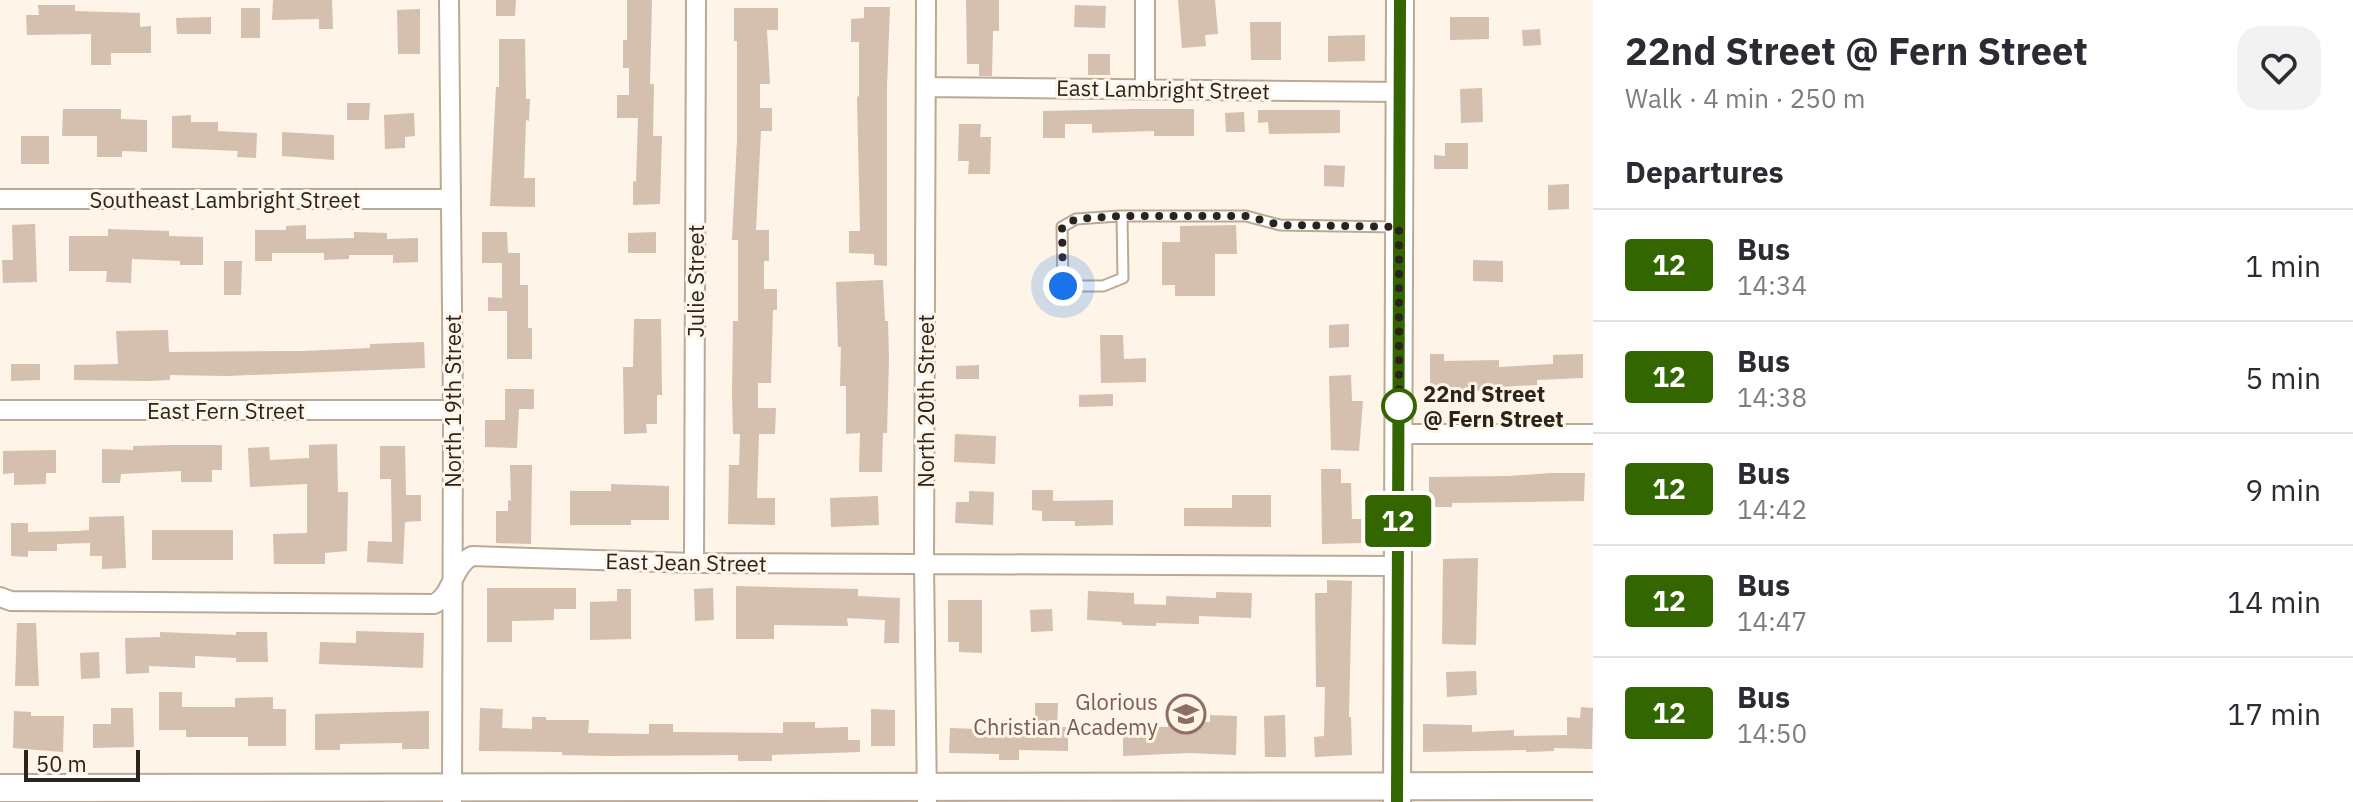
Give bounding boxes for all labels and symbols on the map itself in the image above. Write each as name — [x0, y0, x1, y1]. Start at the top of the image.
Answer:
street label: East Lambright Street — [1056, 73, 1270, 105]
street label: Southeast Lambright Street — [90, 185, 360, 214]
street label: Julie Street — [681, 225, 710, 337]
your location — [1043, 266, 1083, 306]
street label: North 19th Street — [438, 314, 467, 488]
street label: North 20th Street — [911, 314, 940, 488]
place label: 22nd Street @ Fern Street — [1423, 379, 1564, 433]
marker: 22nd Street @ Fern Street — [1382, 389, 1416, 423]
street label: East Fern Street — [147, 396, 305, 425]
line badge: 12 — [1362, 495, 1434, 547]
street label: East Jean Street — [605, 546, 767, 578]
place label: Glorious Christian Academy — [973, 687, 1158, 741]
school or university icon: Glorious Christian Academy — [1165, 693, 1207, 735]
scale bar — [24, 746, 140, 782]

